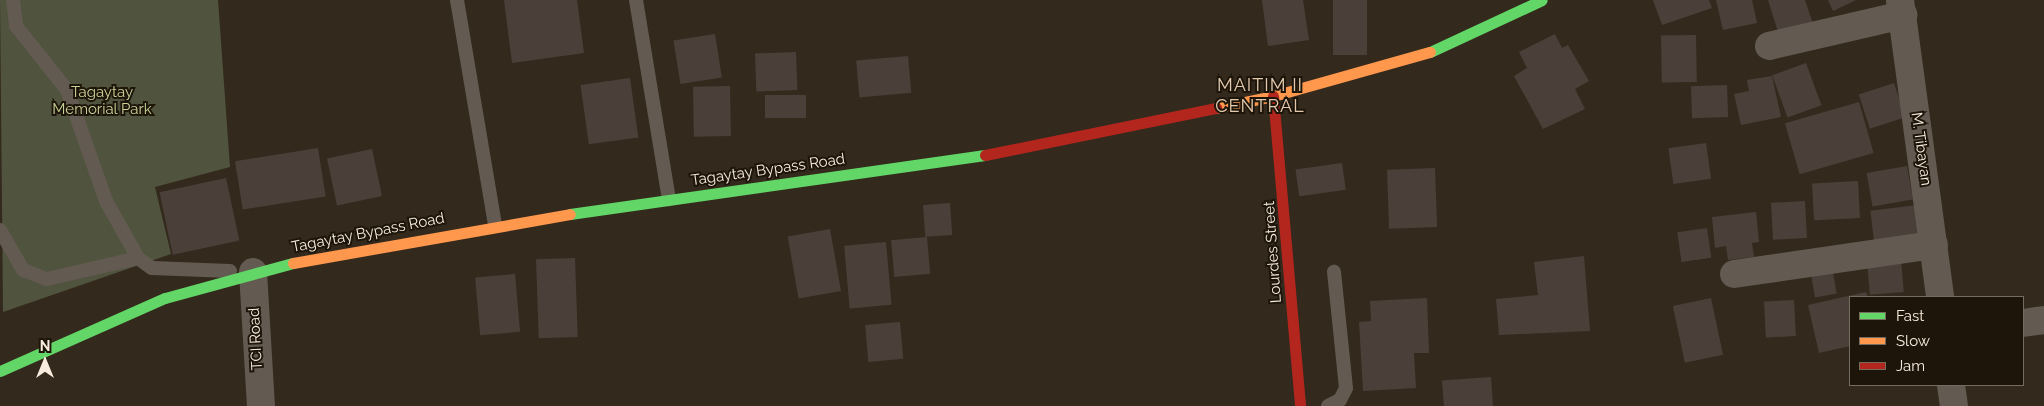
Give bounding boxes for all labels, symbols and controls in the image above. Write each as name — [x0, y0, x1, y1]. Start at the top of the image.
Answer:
district label: MAITIM II CENTRAL — [1214, 75, 1306, 118]
park label: Tagaytay Memorial Park — [52, 83, 152, 118]
street label: M. Tibayan — [1907, 111, 1935, 187]
street label: Tagaytay Bypass Road — [690, 150, 846, 190]
street label: Lourdes Street — [1260, 200, 1286, 304]
street label: Tagaytay Bypass Road — [290, 209, 446, 257]
legend — [1849, 296, 2024, 386]
street label: TCI Road — [245, 307, 267, 371]
text: Fast — [1896, 307, 1924, 325]
text: Slow — [1896, 332, 1930, 350]
north arrow — [20, 336, 70, 386]
text: N — [40, 338, 50, 354]
text: Jam — [1896, 357, 1925, 375]

